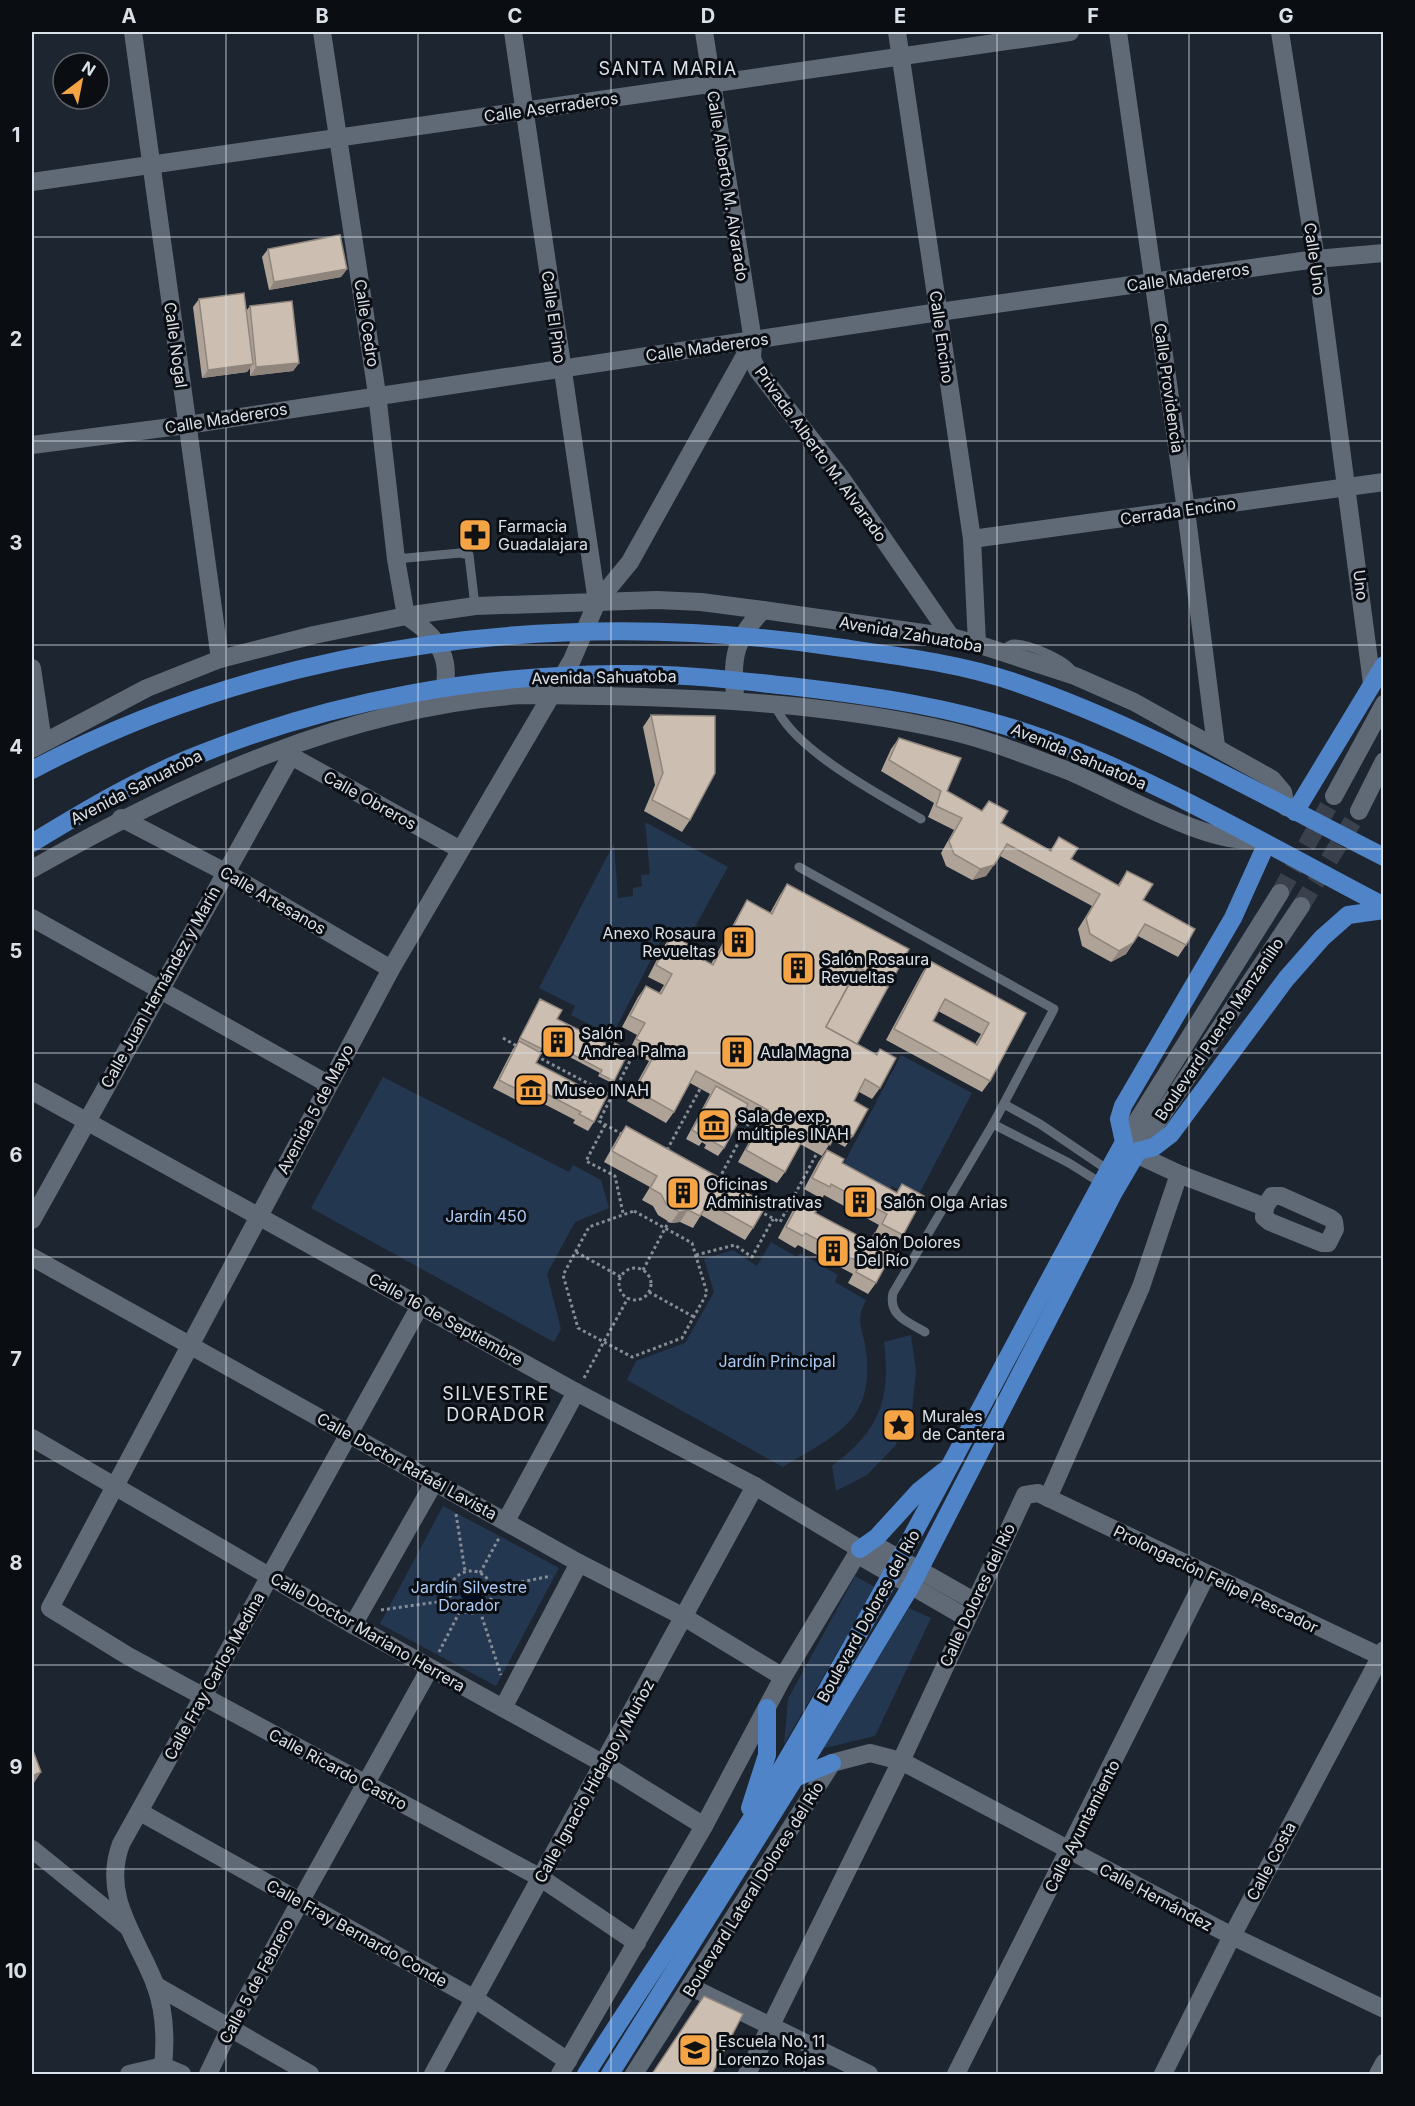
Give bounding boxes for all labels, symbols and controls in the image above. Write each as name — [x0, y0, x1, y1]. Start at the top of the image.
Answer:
text: A — [122, 4, 137, 28]
text: B — [315, 4, 329, 28]
text: C — [508, 4, 522, 28]
text: D — [701, 4, 715, 28]
text: E — [894, 4, 906, 28]
text: F — [1087, 4, 1099, 28]
text: G — [1278, 4, 1294, 28]
north arrow — [51, 51, 111, 111]
text: N — [78, 57, 99, 80]
district label: SANTA MARIA — [598, 58, 738, 79]
street label: Calle Aserraderos — [483, 88, 619, 126]
street label: Calle Alberto M. Alvarado — [703, 89, 753, 283]
text: 1 — [12, 123, 20, 147]
street label: Calle Uno — [1300, 221, 1330, 297]
street label: Calle Madereros — [1125, 258, 1251, 296]
street label: Calle El Pino — [538, 269, 570, 365]
street label: Calle Cedro — [350, 278, 384, 368]
street label: Calle Encino — [926, 289, 958, 385]
street label: Calle Nogal — [160, 301, 192, 389]
street label: Calle Providencia — [1150, 322, 1188, 454]
text: 2 — [10, 327, 22, 351]
street label: Calle Madereros — [644, 328, 770, 366]
street label: Privada Alberto M. Alvarado — [751, 362, 891, 546]
street label: Calle Madereros — [163, 398, 289, 438]
street label: Cerrada Encino — [1119, 493, 1237, 529]
place label: Farmacia Guadalajara — [498, 516, 588, 554]
pharmacy icon: Farmacia Guadalajara — [457, 517, 493, 553]
text: 3 — [10, 531, 22, 555]
street label: Uno — [1349, 568, 1373, 602]
street label: Avenida Zahuatoba — [838, 612, 984, 656]
street label: Avenida Sahuatoba — [531, 666, 677, 688]
street label: Avenida Sahuatoba — [1008, 718, 1150, 794]
text: 4 — [9, 735, 23, 759]
street label: Avenida Sahuatoba — [67, 745, 205, 829]
street label: Calle Obreros — [320, 766, 420, 834]
street label: Calle Artesanos — [217, 862, 329, 938]
street label: Calle Juan Hernández y Marín — [96, 882, 224, 1092]
place label: Anexo Rosaura Revueltas — [603, 923, 716, 961]
building icon: Anexo Rosaura Revueltas — [721, 924, 757, 960]
street label: Boulevard Puerto Manzanillo — [1150, 934, 1288, 1124]
text: 5 — [10, 939, 22, 963]
place label: Salón Rosaura Revueltas — [821, 949, 929, 987]
building icon: Salón Rosaura Revueltas — [780, 950, 816, 986]
place label: Salón Andrea Palma — [581, 1023, 686, 1061]
building icon: Salón Andrea Palma — [540, 1024, 576, 1060]
building icon: Aula Magna — [719, 1034, 755, 1070]
street label: Avenida 5 de Mayo — [272, 1041, 358, 1177]
place label: Aula Magna — [760, 1042, 850, 1062]
museum icon: Museo INAH — [513, 1072, 549, 1108]
place label: Museo INAH — [554, 1080, 649, 1100]
place label: Sala de exp. múltiples INAH — [737, 1106, 849, 1144]
museum icon: Sala de exp. múltiples INAH — [696, 1107, 732, 1143]
text: 6 — [10, 1143, 23, 1167]
place label: Oficinas Administrativas — [706, 1174, 822, 1212]
building icon: Oficinas Administrativas — [665, 1175, 701, 1211]
building icon: Salón Olga Arias — [842, 1184, 878, 1220]
place label: Salón Olga Arias — [883, 1192, 1008, 1212]
park label: Jardín 450 — [445, 1206, 527, 1226]
place label: Salón Dolores Del Río — [856, 1232, 961, 1270]
building icon: Salón Dolores Del Río — [815, 1233, 851, 1269]
street label: Calle 16 de Septiembre — [365, 1268, 527, 1370]
text: 7 — [10, 1347, 22, 1371]
park label: Jardín Principal — [718, 1351, 836, 1371]
district label: SILVESTRE DORADOR — [442, 1383, 550, 1425]
place label: Murales de Cantera — [922, 1406, 1005, 1444]
place icon: Murales de Cantera — [881, 1407, 917, 1443]
street label: Calle Doctor Rafaél Lavista — [314, 1408, 500, 1524]
street label: Calle Dolores del Río — [935, 1520, 1019, 1670]
street label: Prolongación Felipe Pescador — [1111, 1521, 1321, 1637]
street label: Boulevard Dolores del Río — [812, 1526, 924, 1706]
text: 8 — [9, 1551, 23, 1575]
street label: Calle Doctor Mariano Herrera — [267, 1568, 469, 1696]
park label: Jardín Silvestre Dorador — [411, 1577, 527, 1615]
street label: Calle Fray Carlos Medina — [159, 1589, 269, 1763]
street label: Calle Ignacio Hidalgo y Muñoz — [530, 1676, 658, 1886]
street label: Calle Ricardo Castro — [265, 1724, 411, 1814]
text: 9 — [10, 1755, 23, 1779]
street label: Calle Ayuntamiento — [1040, 1757, 1124, 1895]
street label: Boulevard Lateral Dolores del Río — [678, 1778, 828, 2000]
street label: Calle Costa — [1242, 1818, 1300, 1904]
street label: Calle Hernández — [1096, 1859, 1216, 1935]
street label: Calle Fray Bernardo Conde — [263, 1875, 451, 1991]
street label: Calle 5 de Febrero — [215, 1915, 297, 2047]
text: 10 — [5, 1959, 27, 1983]
place label: Escuela No. 11 Lorenzo Rojas — [718, 2031, 825, 2069]
school or university icon: Escuela No. 11 Lorenzo Rojas — [677, 2032, 713, 2068]

